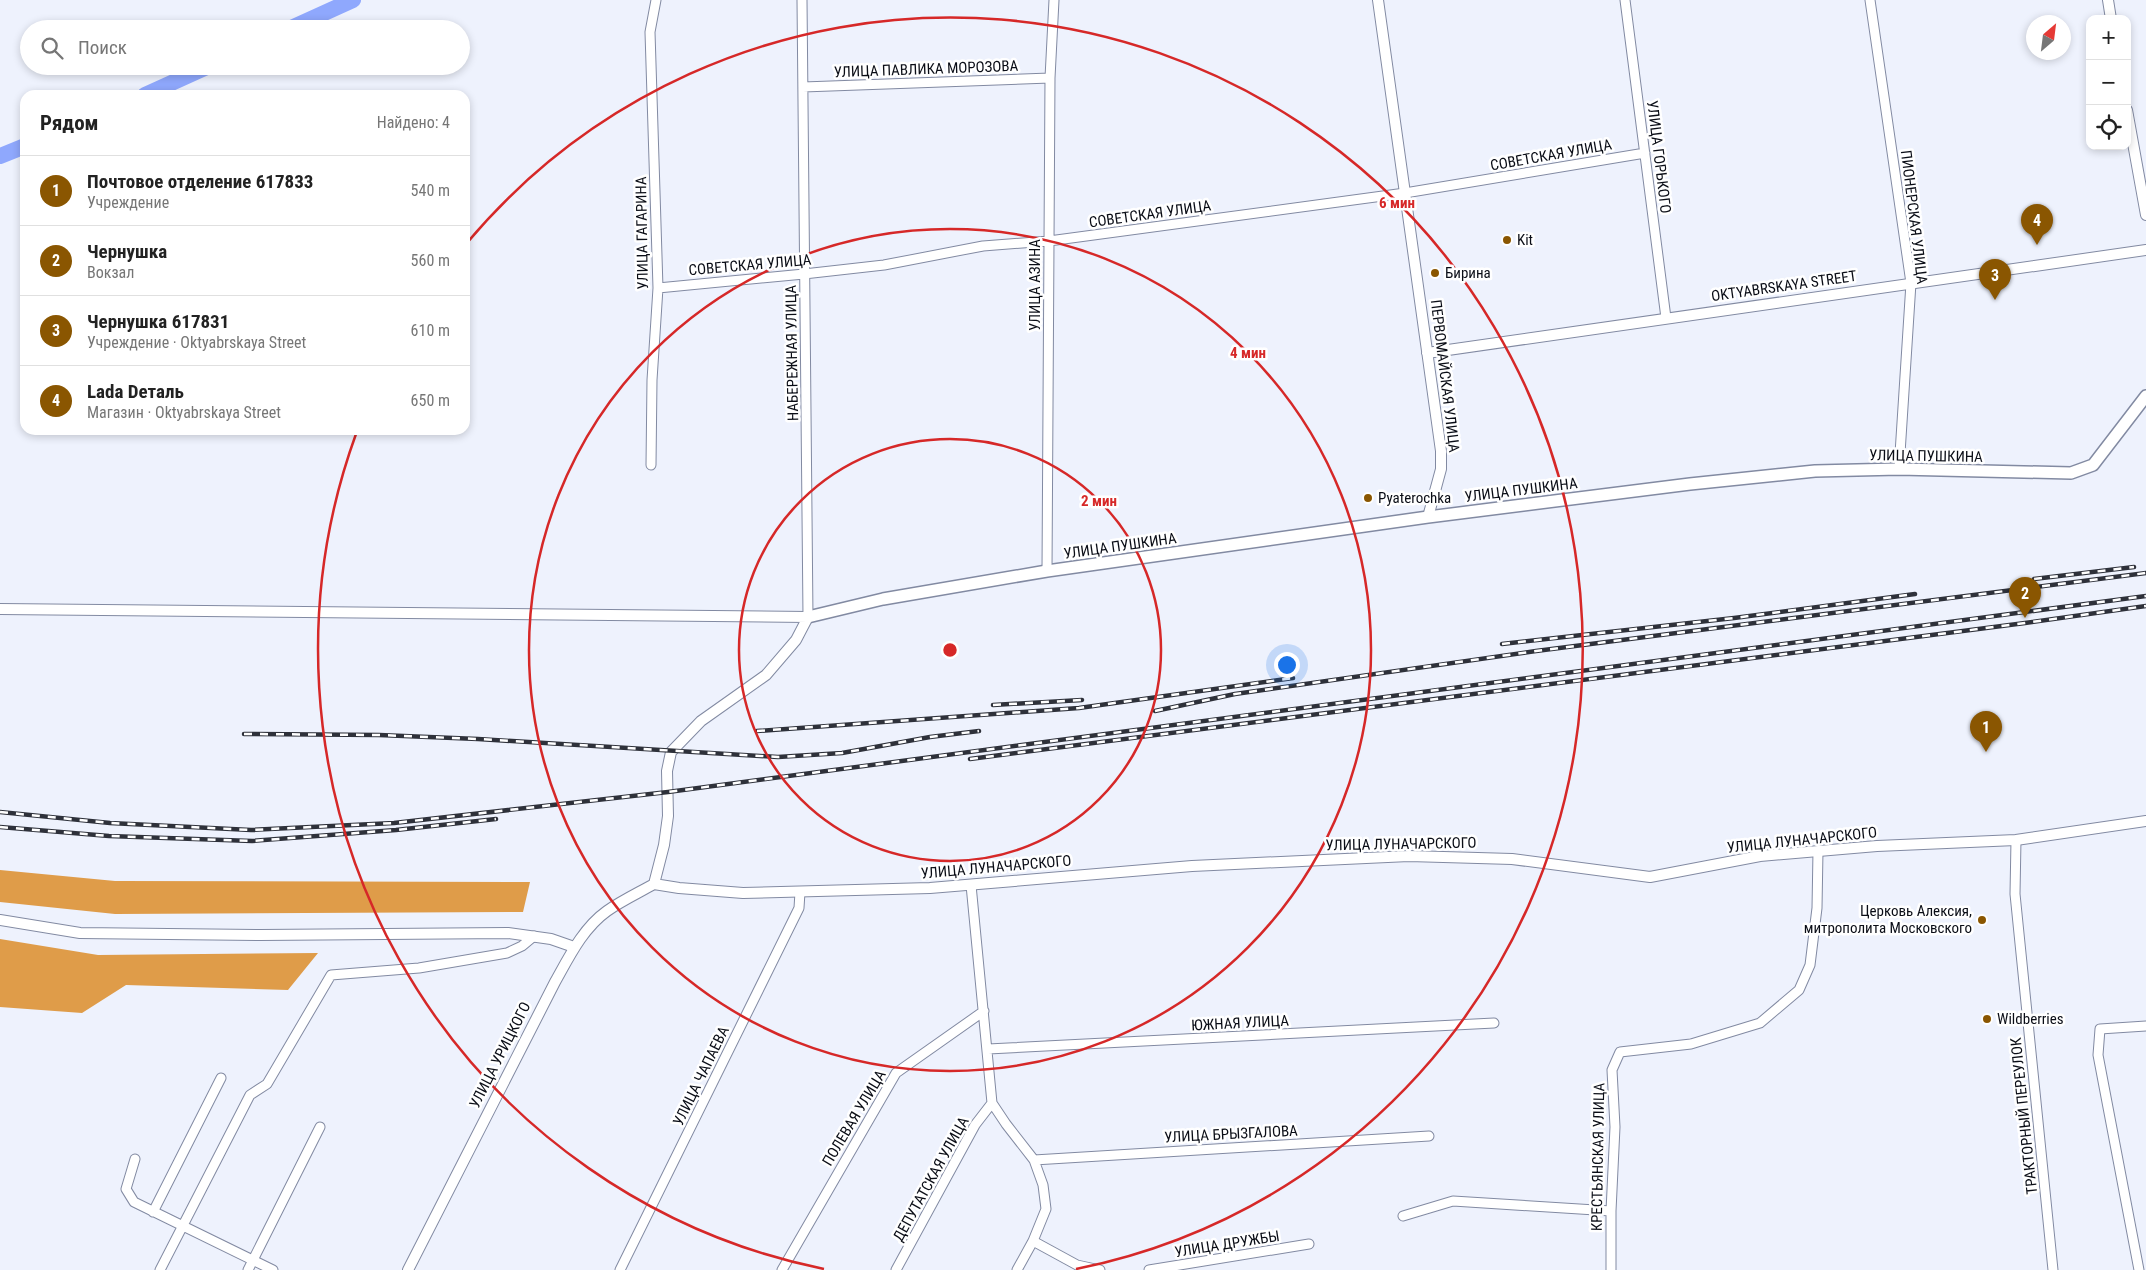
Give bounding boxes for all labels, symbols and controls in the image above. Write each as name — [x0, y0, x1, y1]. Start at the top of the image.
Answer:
north arrow — [2026, 15, 2071, 60]
map controls — [2086, 15, 2131, 150]
button: + — [2086, 15, 2131, 60]
search box — [20, 20, 470, 75]
icon: search — [38, 34, 66, 62]
text: Поиск — [78, 36, 127, 59]
street label: УЛИЦА ПАВЛИКА МОРОЗОВА — [833, 57, 1019, 81]
button: − — [2086, 60, 2131, 105]
street label: УЛИЦА ГОРЬКОГО — [1643, 99, 1675, 215]
button: locate — [2086, 105, 2131, 150]
text: Рядом — [40, 111, 99, 135]
text: Найдено: 4 — [377, 113, 450, 132]
street label: СОВЕТСКАЯ УЛИЦА — [1489, 135, 1614, 175]
street label: ПИОНЕРСКАЯ УЛИЦА — [1897, 149, 1931, 285]
text: Почтовое отделение 617833 — [87, 170, 313, 193]
street label: УЛИЦА ГАГАРИНА — [632, 176, 652, 290]
text: 1 — [52, 181, 60, 200]
text: 540 m — [411, 181, 450, 200]
text: Учреждение — [87, 193, 169, 212]
text: 6 мин — [1379, 194, 1415, 212]
street label: СОВЕТСКАЯ УЛИЦА — [1088, 196, 1213, 231]
pin: 4 — [2021, 204, 2053, 245]
place label: Kit — [1517, 231, 1533, 249]
marker: Kit — [1501, 234, 1513, 246]
street label: УЛИЦА АЗИНА — [1026, 239, 1044, 331]
text: Чернушка — [87, 240, 167, 263]
text: 2 — [52, 251, 60, 270]
text: 560 m — [411, 251, 450, 270]
street label: СОВЕТСКАЯ УЛИЦА — [688, 251, 812, 279]
pin: 3 — [1979, 259, 2011, 300]
text: Вокзал — [87, 263, 134, 282]
place label: Бирина — [1445, 264, 1491, 282]
marker: Бирина — [1429, 267, 1441, 279]
street label: OKTYABRSKAYA STREET — [1710, 267, 1858, 305]
street label: НАБЕРЕЖНАЯ УЛИЦА — [782, 284, 802, 421]
street label: ПЕРВОМАЙСКАЯ УЛИЦА — [1427, 299, 1463, 454]
text: Чернушка 617831 — [87, 310, 229, 333]
text: 3 — [52, 321, 60, 340]
text: 610 m — [411, 321, 450, 340]
text: Учреждение · Oktyabrskaya Street — [87, 333, 306, 352]
text: 4 мин — [1230, 344, 1266, 362]
text: Lada Dеталь — [87, 380, 184, 403]
text: 4 — [52, 391, 60, 410]
text: 650 m — [411, 391, 450, 410]
text: Магазин · Oktyabrskaya Street — [87, 403, 281, 422]
street label: УЛИЦА ПУШКИНА — [1869, 446, 1983, 466]
street label: УЛИЦА ПУШКИНА — [1463, 474, 1579, 506]
place label: Pyaterochka — [1378, 489, 1451, 507]
text: 2 мин — [1081, 492, 1117, 510]
marker: Pyaterochka — [1362, 492, 1374, 504]
street label: УЛИЦА ПУШКИНА — [1062, 529, 1178, 563]
pin: 2 — [2009, 577, 2041, 618]
centre of rings — [941, 641, 959, 659]
your location — [1274, 652, 1300, 678]
pin: 1 — [1970, 711, 2002, 752]
street label: УЛИЦА ЛУНАЧАРСКОГО — [1726, 823, 1878, 857]
street label: УЛИЦА ЛУНАЧАРСКОГО — [1325, 834, 1477, 854]
street label: УЛИЦА ЛУНАЧАРСКОГО — [920, 851, 1072, 883]
place label: Церковь Алексия, митрополита Московского — [1804, 902, 1972, 937]
marker: Церковь Алексия, митрополита Московского — [1976, 914, 1988, 926]
street label: УЛИЦА УРИЦКОГО — [466, 999, 534, 1111]
place label: Wildberries — [1997, 1010, 2064, 1028]
street label: ЮЖНАЯ УЛИЦА — [1191, 1011, 1290, 1035]
marker: Wildberries — [1981, 1013, 1993, 1025]
street label: УЛИЦА ЧАПАЕВА — [669, 1023, 733, 1129]
street label: ТРАКТОРНЫЙ ПЕРЕУЛОК — [2007, 1036, 2041, 1195]
street label: ПОЛЕВАЯ УЛИЦА — [818, 1067, 890, 1169]
street label: КРЕСТЬЯНСКАЯ УЛИЦА — [1588, 1082, 1608, 1231]
street label: ДЕПУТАТСКАЯ УЛИЦА — [889, 1113, 973, 1244]
street label: УЛИЦА БРЫЗГАЛОВА — [1164, 1121, 1299, 1146]
street label: УЛИЦА ДРУЖБЫ — [1173, 1227, 1281, 1261]

